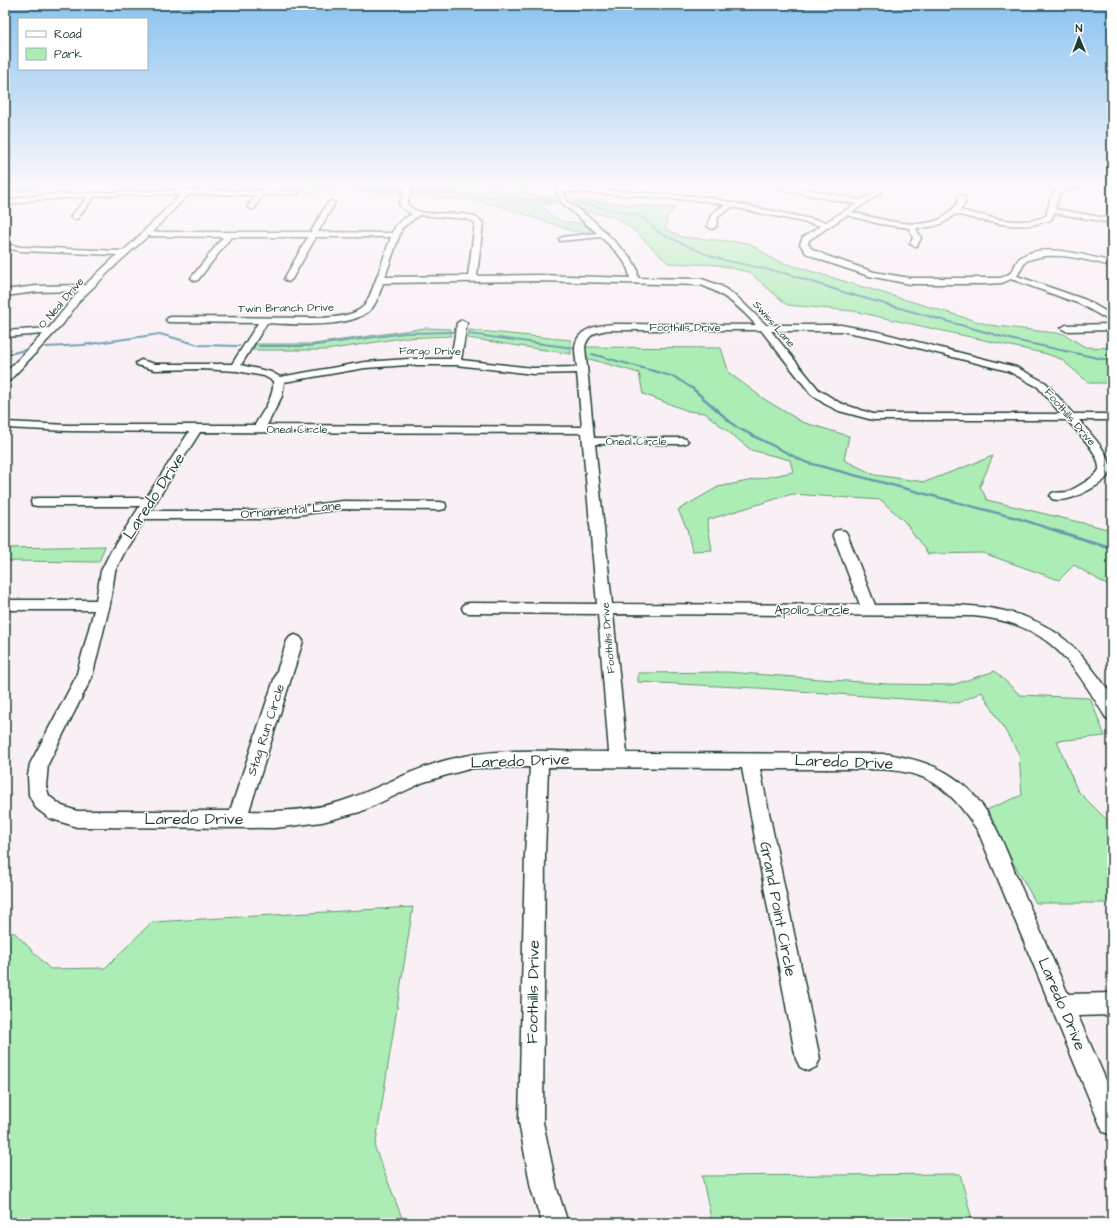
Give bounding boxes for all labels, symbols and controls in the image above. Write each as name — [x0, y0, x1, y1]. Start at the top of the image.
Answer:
legend — [18, 18, 148, 70]
north arrow — [1059, 18, 1099, 58]
text: N — [1075, 21, 1083, 36]
text: Road — [54, 26, 82, 43]
text: Park — [54, 46, 82, 63]
street label: O Neal Drive — [35, 274, 87, 332]
street label: Swiss Lane — [749, 297, 799, 351]
street label: Twin Branch Drive — [238, 300, 334, 316]
street label: Foothills Drive — [649, 320, 721, 335]
street label: Fargo Drive — [399, 343, 461, 360]
street label: Foothills Drive — [1041, 385, 1099, 449]
street label: Oneal Circle — [267, 422, 327, 437]
street label: Oneal Circle — [606, 434, 666, 449]
street label: Laredo Drive — [118, 448, 190, 543]
street label: Ornamental Lane — [240, 497, 342, 523]
street label: Apollo Circle — [774, 601, 850, 619]
street label: Foothills Drive — [597, 602, 619, 674]
street label: Stag Run Circle — [243, 682, 290, 778]
street label: Laredo Drive — [470, 748, 570, 774]
street label: Laredo Drive — [794, 749, 894, 775]
street label: Laredo Drive — [145, 808, 244, 830]
street label: Grand Point Circle — [754, 840, 802, 979]
street label: Foothills Drive — [521, 940, 545, 1044]
street label: Laredo Drive — [1033, 954, 1092, 1054]

